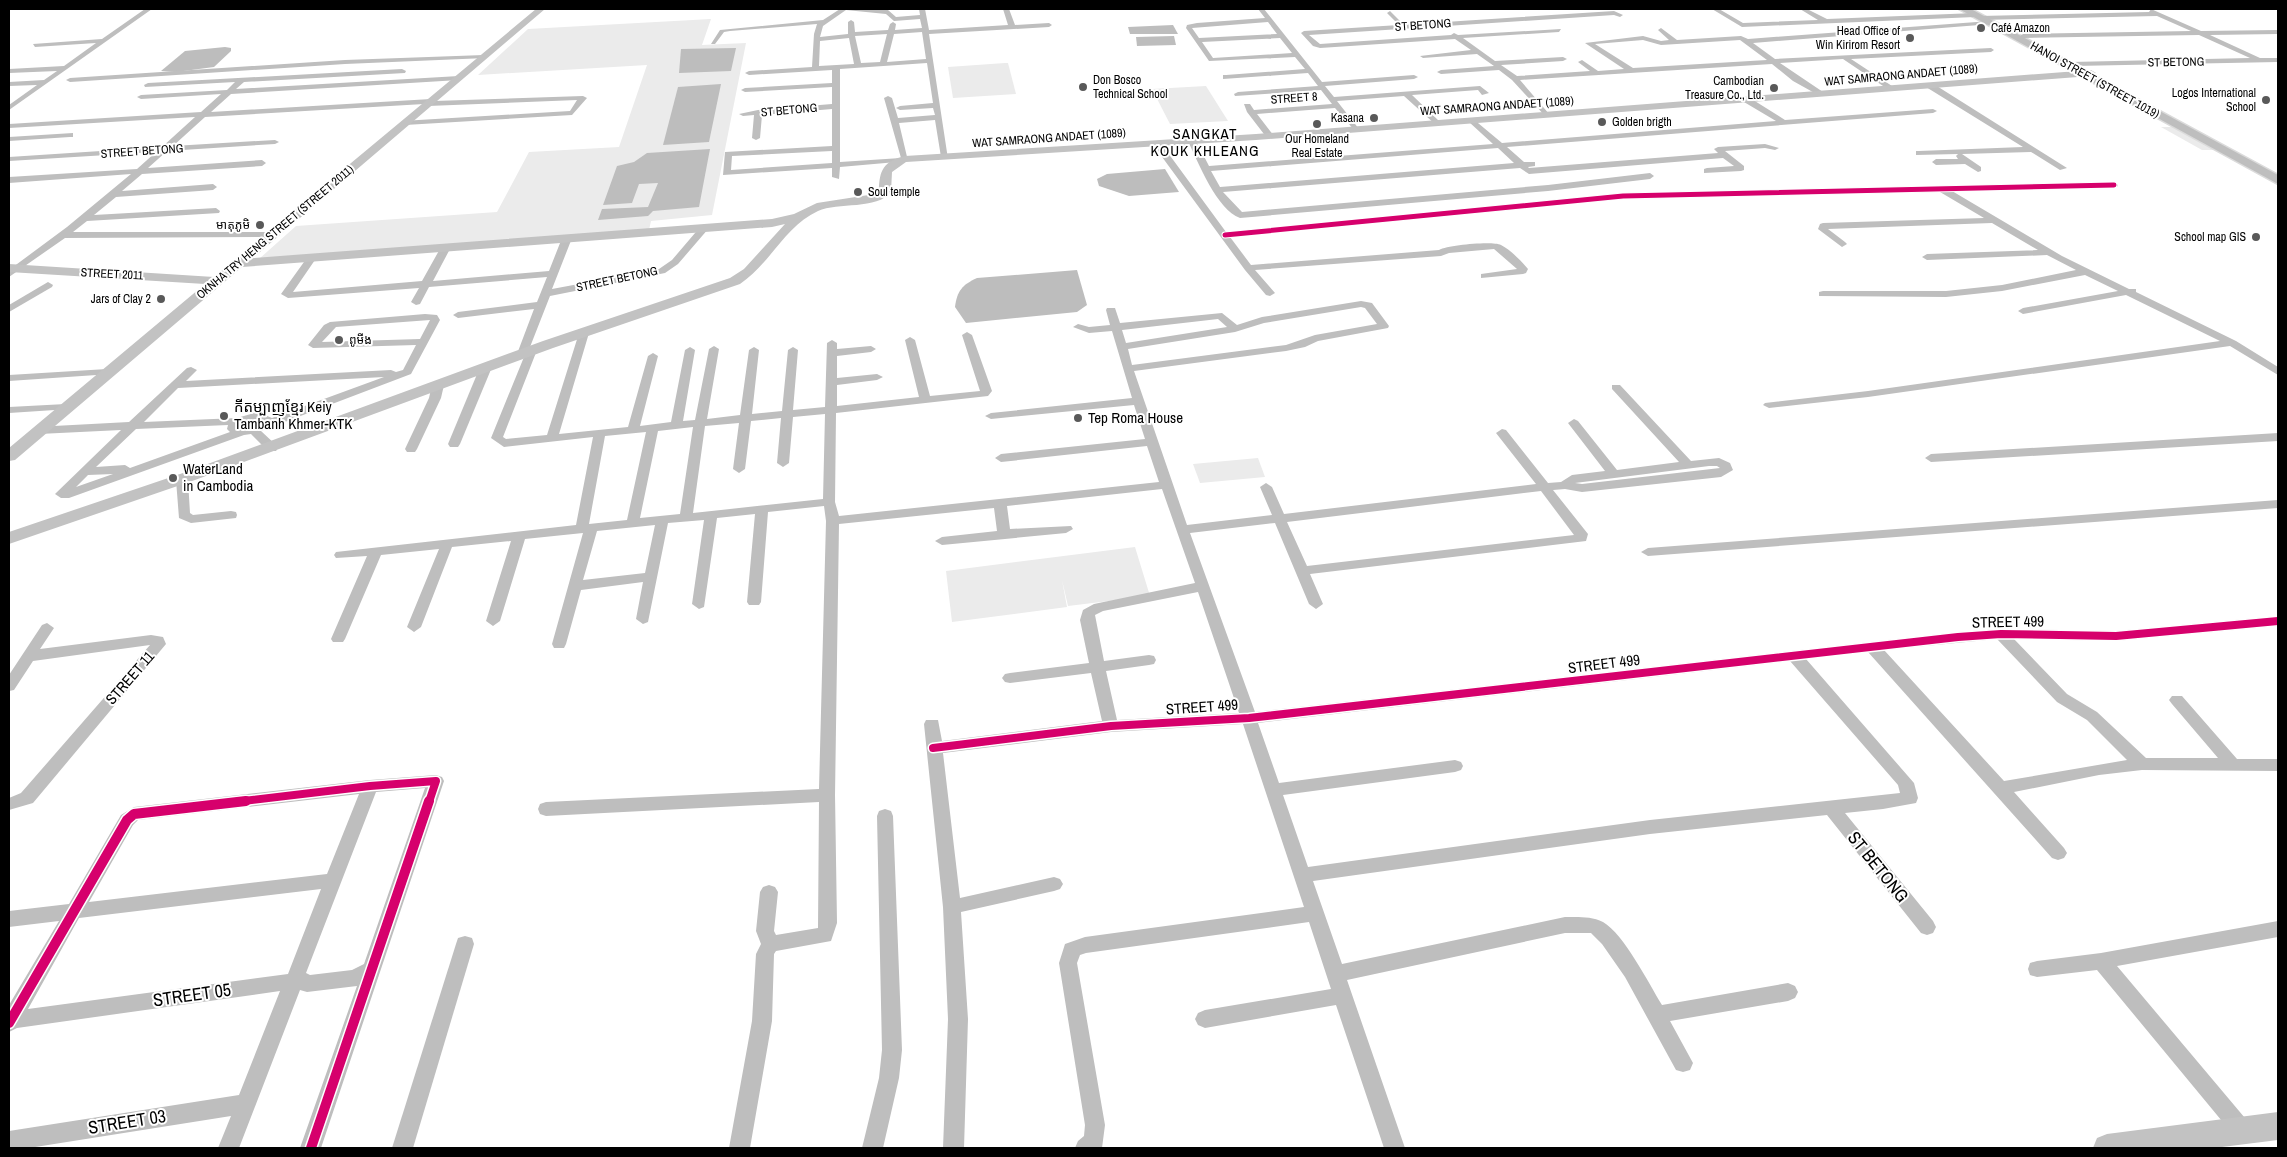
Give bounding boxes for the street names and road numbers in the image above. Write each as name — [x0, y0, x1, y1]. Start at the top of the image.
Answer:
street label: ST BETONG — [1394, 15, 1452, 35]
street label: HANOI STREET (STREET 1019) — [2028, 38, 2162, 122]
street label: ST BETONG — [2148, 54, 2204, 70]
street label: WAT SAMRAONG ANDAET (1089) — [1824, 60, 1978, 90]
street label: STREET 8 — [1270, 88, 1318, 108]
street label: WAT SAMRAONG ANDAET (1089) — [1420, 93, 1574, 119]
street label: ST BETONG — [760, 100, 818, 120]
street label: WAT SAMRAONG ANDAET (1089) — [972, 125, 1126, 151]
street label: STREET BETONG — [100, 140, 184, 162]
street label: OKNHA TRY HENG STREET (STREET 2011) — [193, 161, 357, 303]
street label: STREET BETONG — [575, 263, 659, 295]
street label: STREET 2011 — [80, 264, 144, 284]
street label: STREET 499 — [1972, 610, 2044, 633]
street label: STREET 11 — [101, 646, 159, 709]
street label: STREET 499 — [1567, 649, 1641, 678]
street label: STREET 499 — [1165, 693, 1239, 719]
street label: ST BETONG — [1842, 826, 1915, 908]
street label: STREET 05 — [151, 977, 233, 1012]
street label: STREET 03 — [86, 1103, 168, 1140]

